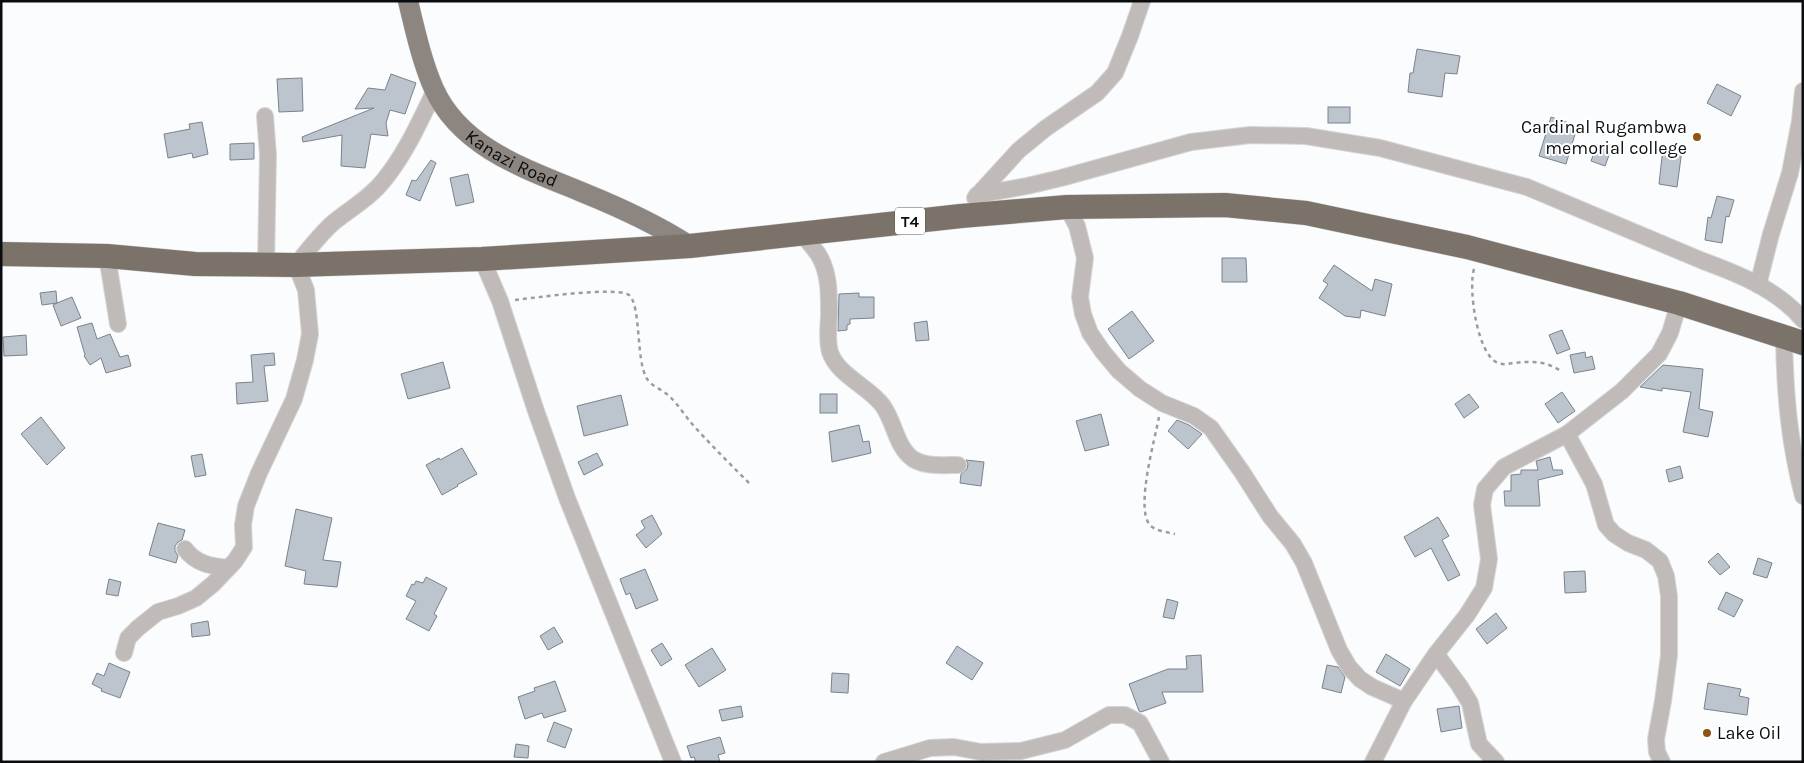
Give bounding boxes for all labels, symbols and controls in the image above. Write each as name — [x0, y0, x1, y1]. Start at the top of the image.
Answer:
place label: Cardinal Rugambwa memorial college — [1521, 116, 1687, 159]
street label: Kanazi Road — [461, 125, 561, 192]
marker: Cardinal Rugambwa memorial college — [1691, 131, 1703, 143]
road number: T4 — [895, 208, 925, 235]
place label: Lake Oil — [1717, 722, 1781, 744]
marker: Lake Oil — [1701, 727, 1713, 739]

